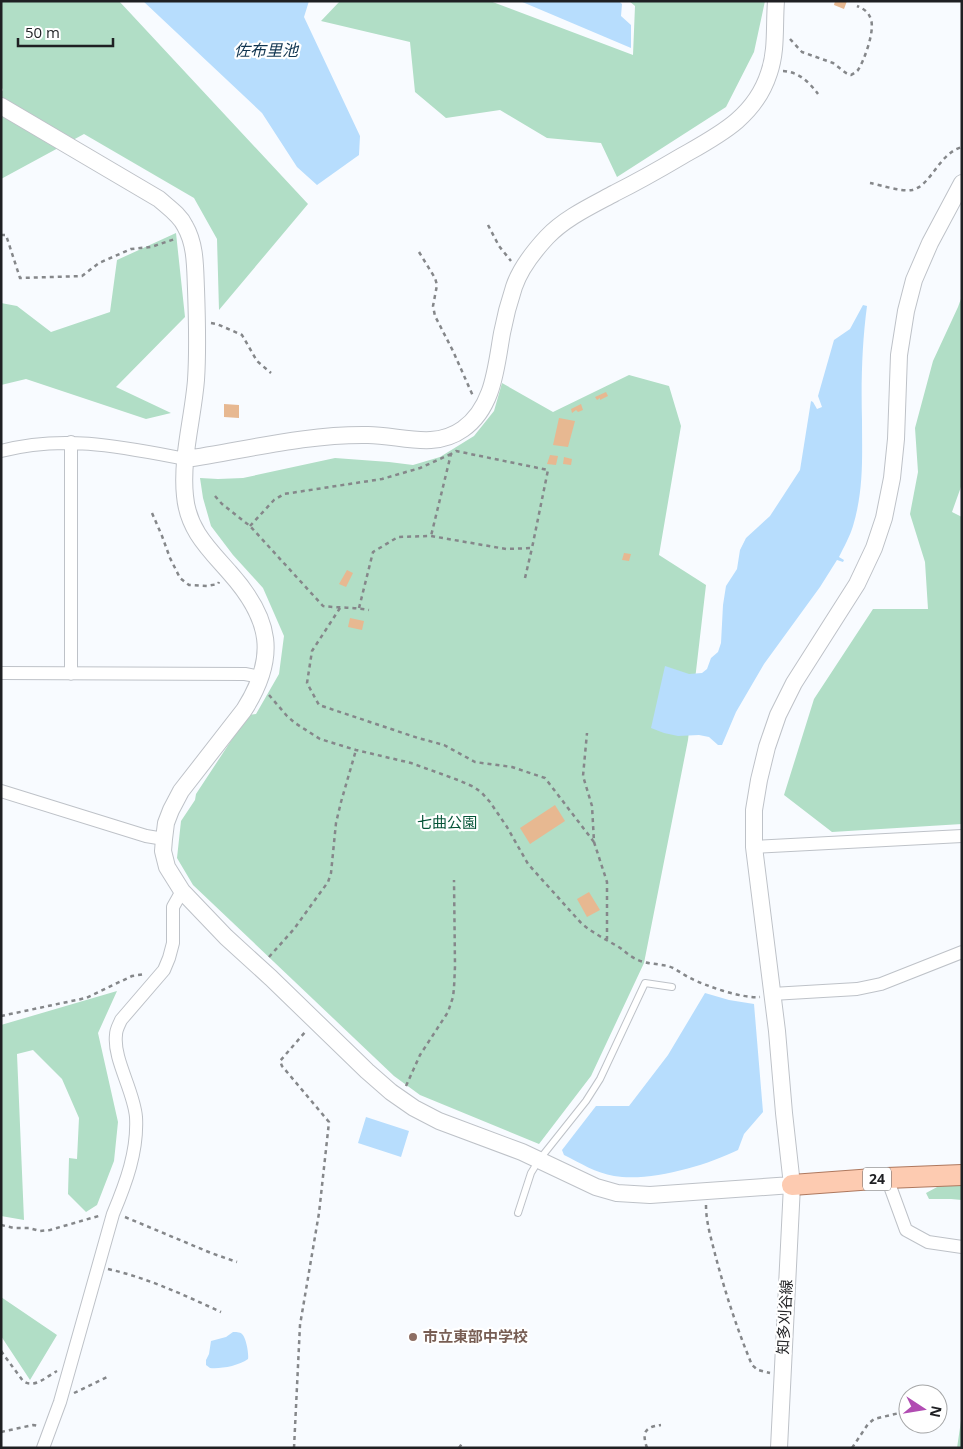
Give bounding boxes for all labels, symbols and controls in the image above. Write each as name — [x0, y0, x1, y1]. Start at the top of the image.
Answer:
scale bar — [18, 15, 112, 47]
text: 50 m — [25, 22, 60, 42]
water label: 佐布里池 — [234, 39, 300, 61]
park label: 七曲公園 — [417, 812, 477, 832]
road number: 24 — [863, 1168, 891, 1190]
street label: 知多刈谷線 — [772, 1279, 796, 1355]
place label: 市立東部中学校 — [423, 1326, 528, 1346]
marker: 市立東部中学校 — [407, 1331, 419, 1343]
north arrow — [898, 1384, 948, 1434]
text: N — [926, 1404, 947, 1419]

